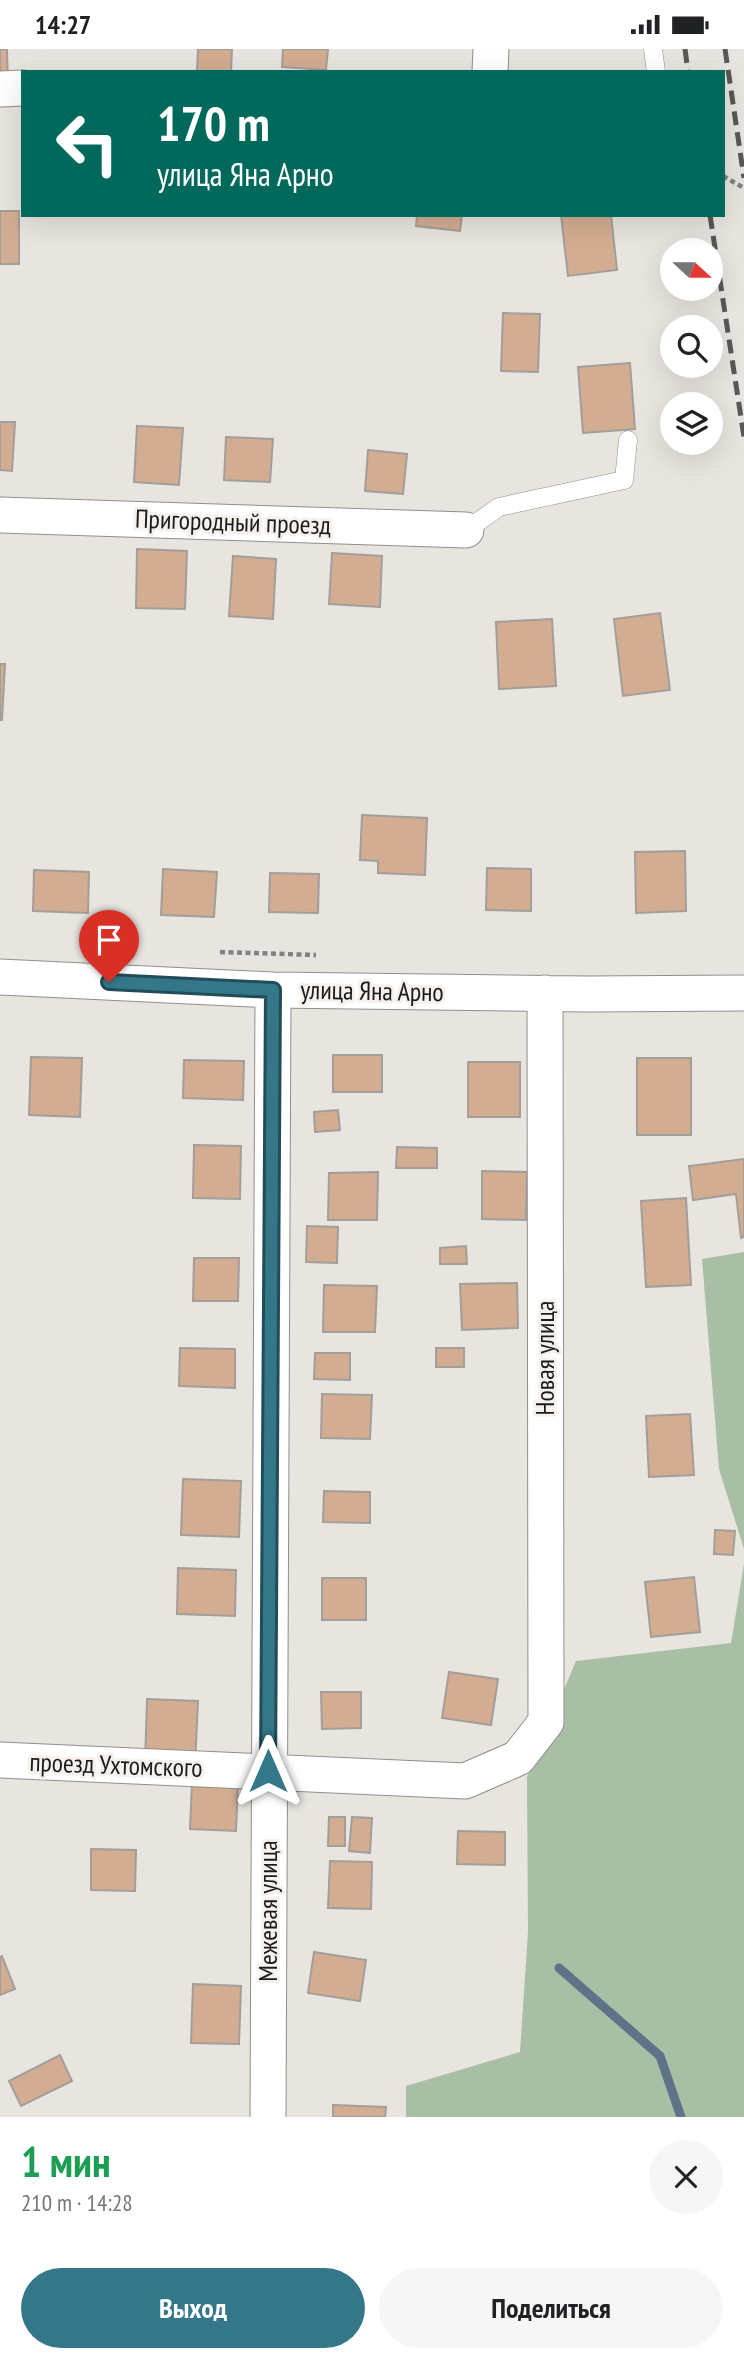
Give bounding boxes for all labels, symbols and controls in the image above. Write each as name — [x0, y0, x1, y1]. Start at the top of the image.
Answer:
text: 14:27 — [35, 8, 91, 41]
text: 170 m — [157, 91, 270, 155]
icon: left — [42, 98, 133, 189]
text: улица Яна Арно — [157, 153, 334, 195]
north arrow — [660, 238, 723, 301]
map controls — [660, 238, 723, 455]
button: search — [660, 315, 723, 378]
button: layers — [660, 392, 723, 455]
street label: Пригородный проезд — [134, 502, 332, 541]
pin — [79, 910, 139, 982]
icon: arrive — [90, 921, 128, 959]
street label: улица Яна Арно — [300, 973, 444, 1008]
street label: Новая улица — [528, 1301, 561, 1415]
position arrow — [231, 1734, 305, 1808]
street label: проезд Ухтомского — [29, 1745, 203, 1784]
street label: Межевая улица — [251, 1840, 284, 1982]
text: 1 мин — [21, 2134, 111, 2189]
button: close — [649, 2140, 723, 2214]
text: 210 m · 14:28 — [21, 2188, 133, 2217]
button: Выход — [21, 2268, 365, 2348]
button: Поделиться — [379, 2268, 723, 2348]

